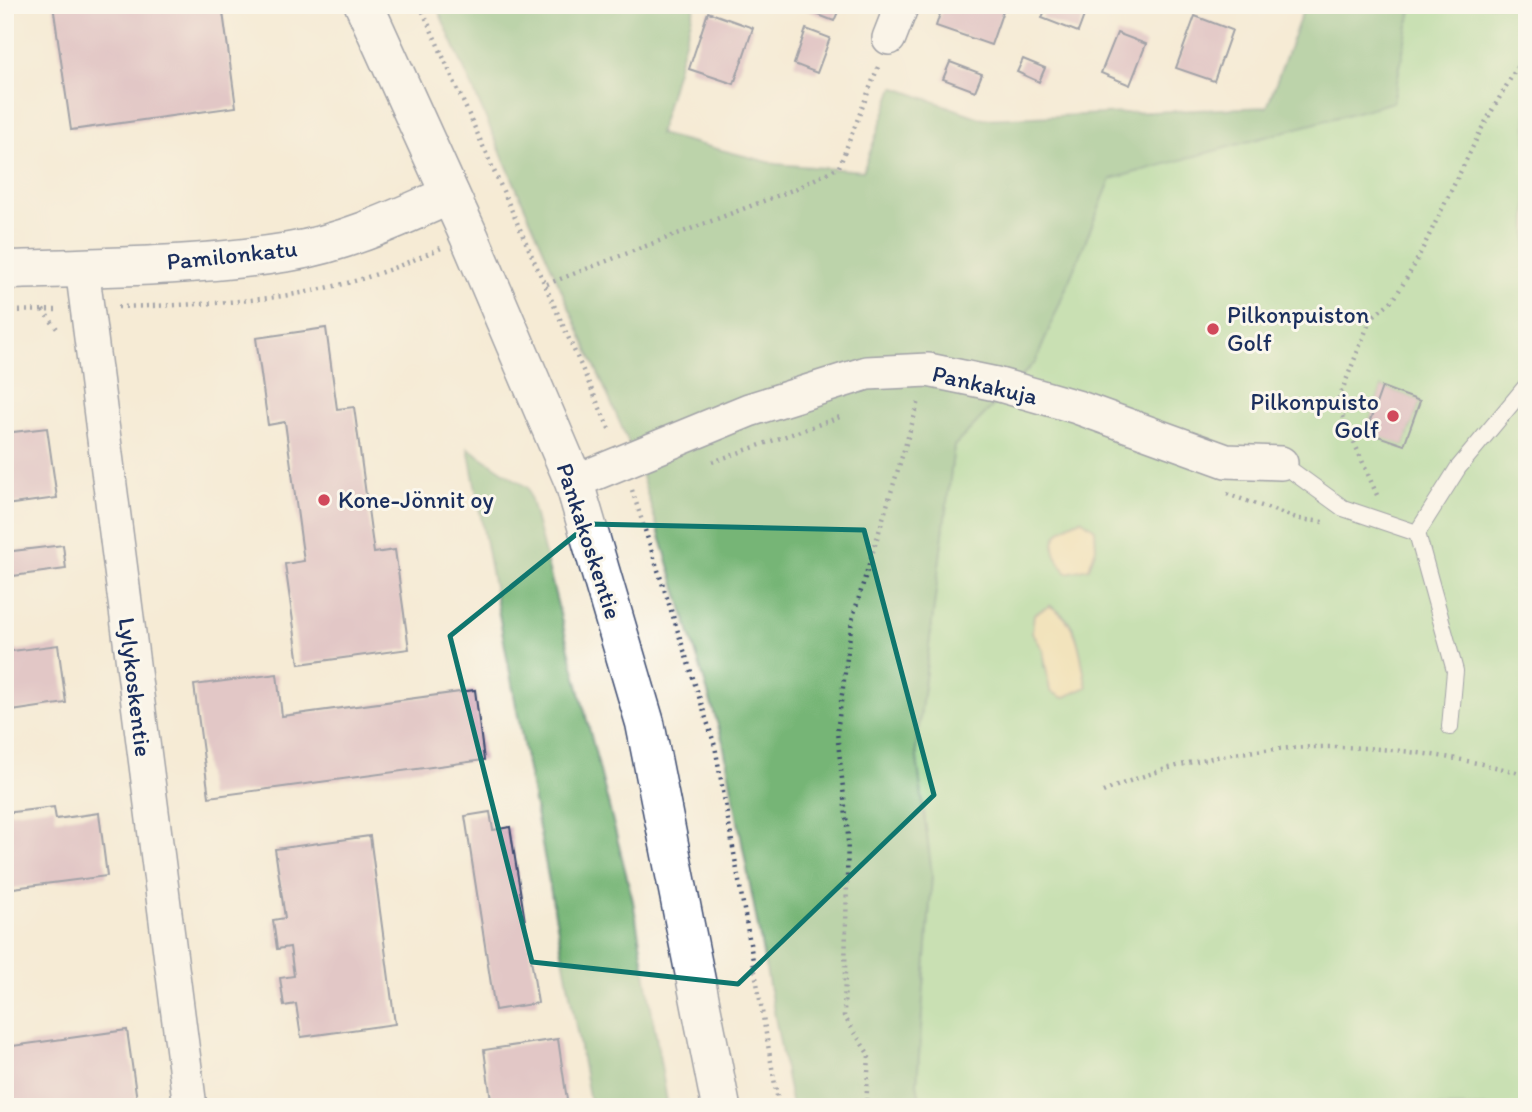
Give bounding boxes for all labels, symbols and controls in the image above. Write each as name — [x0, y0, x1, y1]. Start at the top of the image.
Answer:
street label: Pamilonkatu — [165, 233, 299, 276]
place label: Pilkonpuiston Golf — [1227, 300, 1370, 357]
marker: Pilkonpuiston Golf — [1205, 321, 1221, 337]
street label: Pankakuja — [930, 358, 1041, 411]
place label: Pilkonpuisto Golf — [1250, 387, 1379, 444]
marker: Pilkonpuisto Golf — [1385, 408, 1401, 424]
street label: Pankakoskentie — [551, 459, 628, 623]
place label: Kone-Jönnit oy — [338, 485, 494, 514]
marker: Kone-Jönnit oy — [316, 492, 332, 508]
street label: Lylykoskentie — [113, 616, 158, 758]

